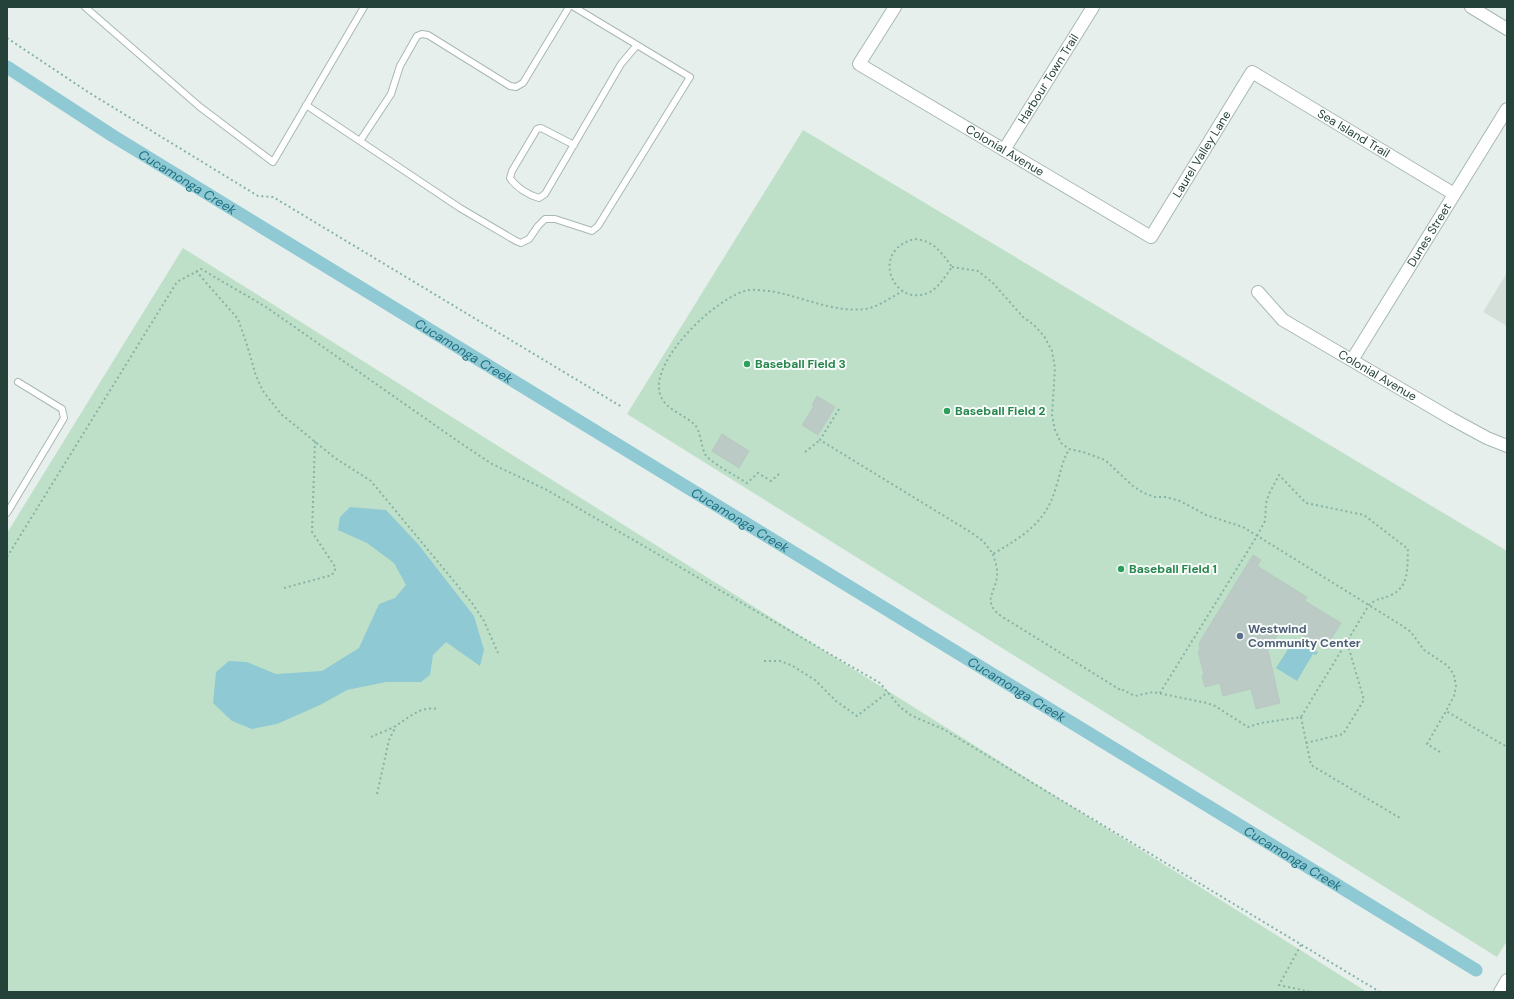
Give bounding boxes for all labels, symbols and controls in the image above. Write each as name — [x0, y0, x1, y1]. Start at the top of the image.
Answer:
street label: Harbour Town Trail — [1014, 31, 1082, 127]
street label: Sea Island Trail — [1314, 105, 1393, 161]
street label: Laurel Valley Lane — [1169, 108, 1234, 201]
street label: Colonial Avenue — [963, 121, 1047, 180]
water label: Cucamonga Creek — [136, 145, 240, 218]
street label: Dunes Street — [1403, 200, 1455, 270]
water label: Cucamonga Creek — [412, 314, 516, 387]
street label: Colonial Avenue — [1335, 346, 1420, 405]
place label: Baseball Field 3 — [755, 356, 846, 372]
marker: Baseball Field 3 — [742, 359, 752, 369]
place label: Baseball Field 2 — [955, 403, 1045, 419]
marker: Baseball Field 2 — [942, 406, 952, 416]
water label: Cucamonga Creek — [688, 483, 793, 556]
place label: Baseball Field 1 — [1129, 561, 1217, 577]
marker: Baseball Field 1 — [1116, 564, 1126, 574]
place label: Westwind Community Center — [1248, 621, 1361, 651]
marker: Westwind Community Center — [1235, 631, 1245, 641]
water label: Cucamonga Creek — [965, 653, 1069, 726]
water label: Cucamonga Creek — [1241, 822, 1346, 895]

